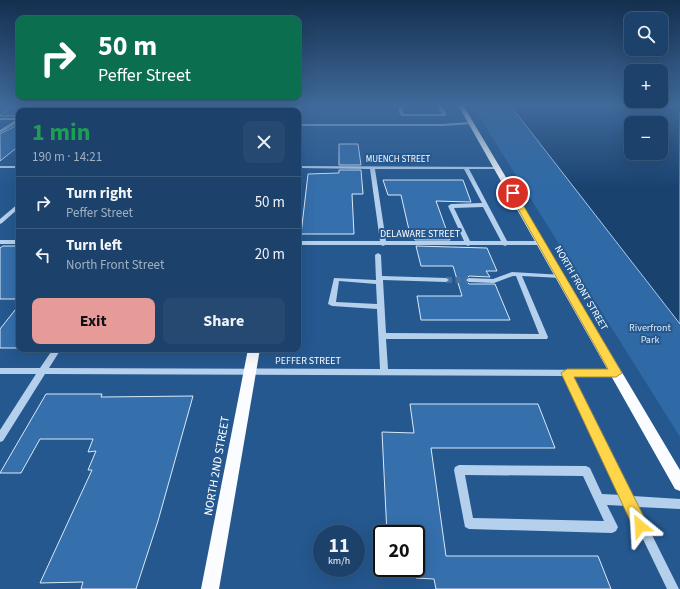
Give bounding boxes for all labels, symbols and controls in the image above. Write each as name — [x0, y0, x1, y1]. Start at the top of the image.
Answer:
map controls — [624, 12, 668, 160]
button: search — [624, 12, 668, 56]
text: 50 m — [98, 26, 157, 66]
icon: right — [32, 32, 84, 84]
text: Peffer Street — [98, 63, 191, 88]
button: + — [624, 64, 668, 108]
text: 1 min — [32, 115, 90, 150]
button: − — [624, 116, 668, 160]
button: close — [243, 121, 285, 163]
text: 190 m · 14:21 — [32, 148, 102, 166]
street label: MUENCH STREET — [366, 153, 430, 166]
pin — [496, 176, 530, 210]
icon: arrive — [502, 182, 524, 204]
text: Turn right — [66, 183, 132, 204]
icon: right — [32, 192, 54, 214]
text: 50 m — [255, 192, 285, 213]
text: Peffer Street — [66, 204, 133, 222]
street label: DELAWARE STREET — [380, 227, 461, 241]
text: Turn left — [66, 235, 122, 256]
street label: NORTH FRONT STREET — [551, 243, 611, 334]
icon: left — [32, 244, 54, 266]
text: 20 m — [255, 244, 285, 265]
text: North Front Street — [66, 256, 164, 274]
button: Exit — [32, 298, 155, 344]
button: Share — [163, 298, 285, 344]
park label: Riverfront Park — [629, 321, 672, 347]
street label: PEFFER STREET — [275, 354, 342, 368]
street label: NORTH 2ND STREET — [200, 414, 234, 517]
position arrow — [619, 505, 661, 547]
speed limit sign: 20 — [373, 525, 425, 577]
text: 11 — [328, 532, 350, 560]
text: km/h — [328, 554, 350, 568]

